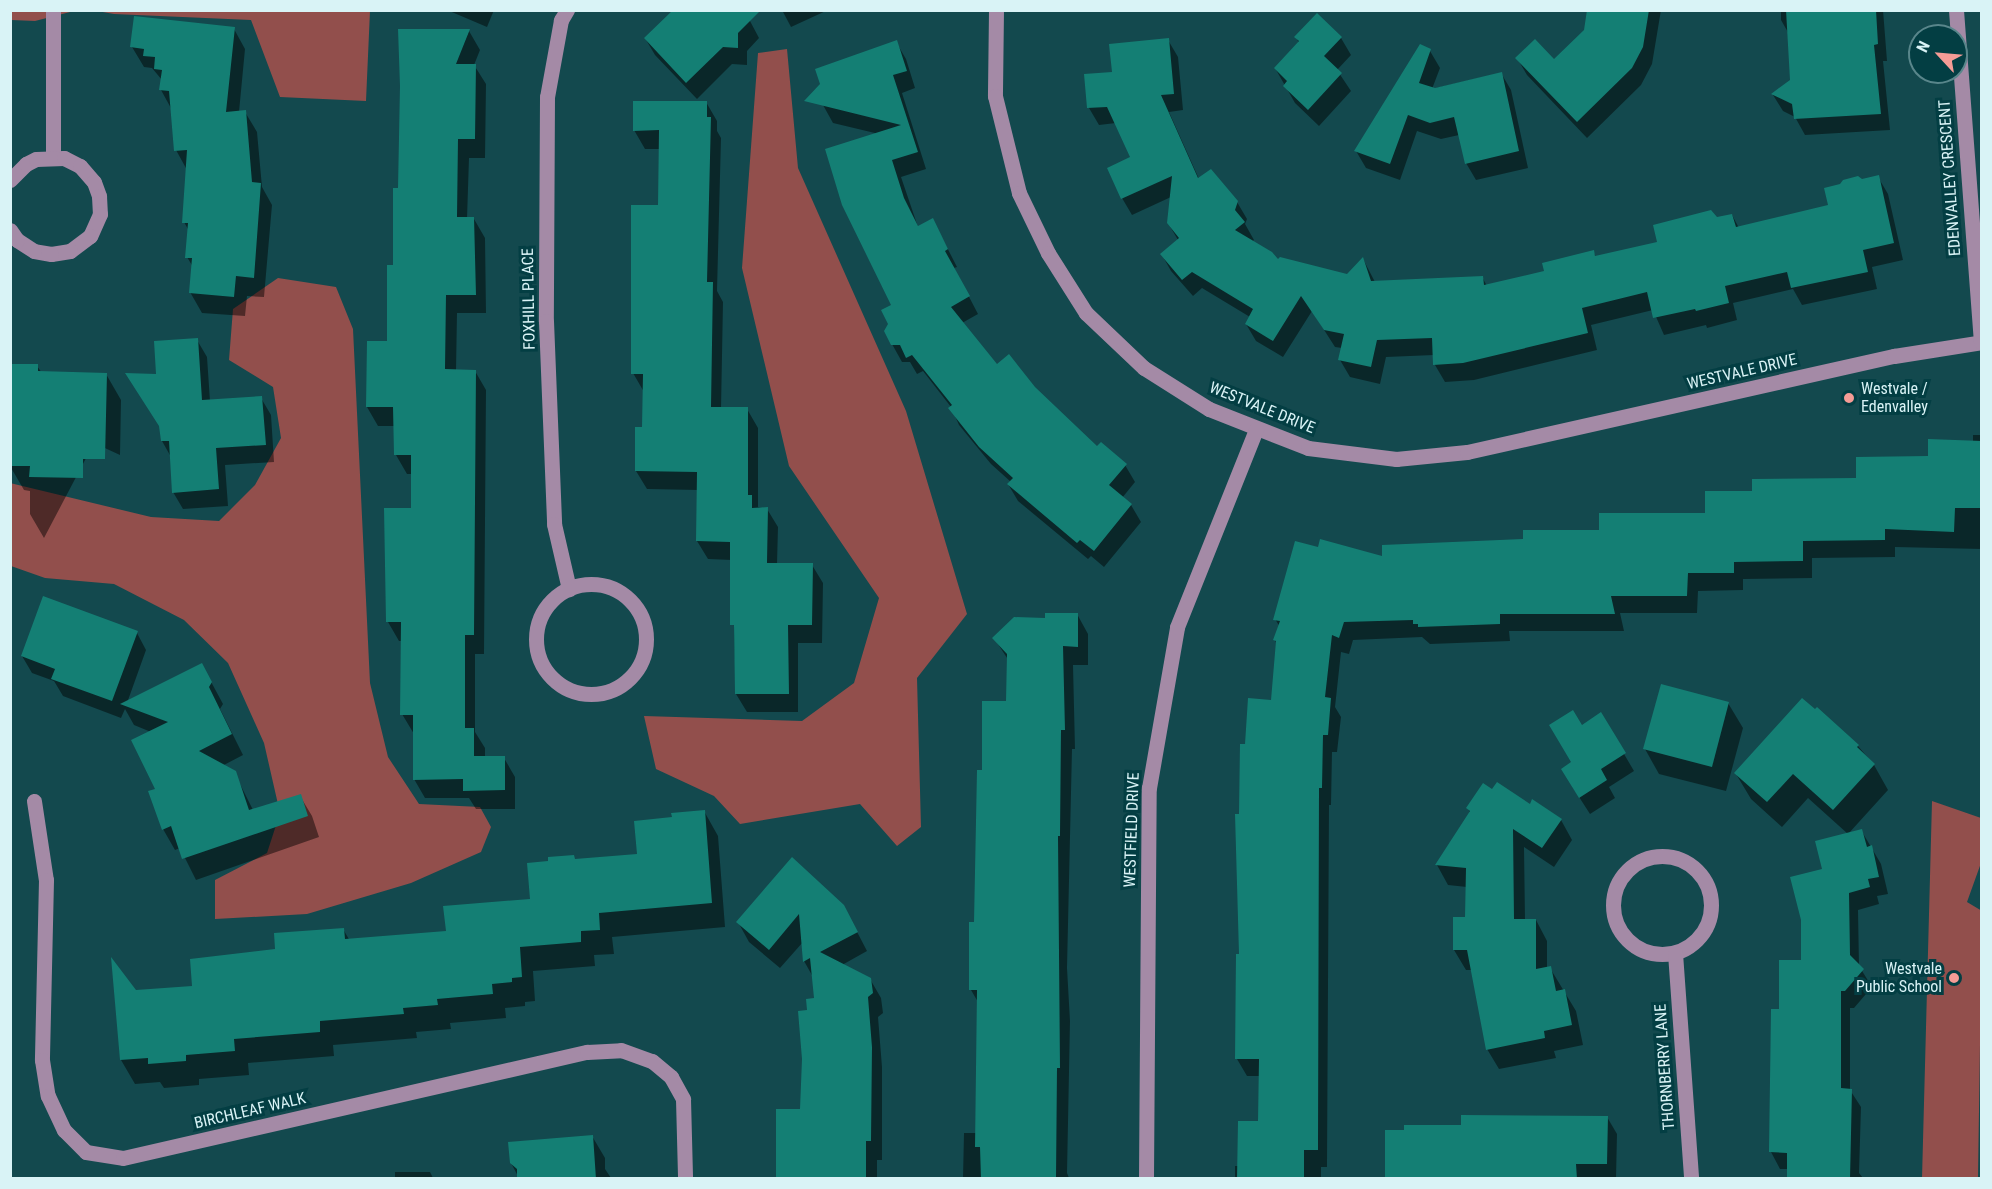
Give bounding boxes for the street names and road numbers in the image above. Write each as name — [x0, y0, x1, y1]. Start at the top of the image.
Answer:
street label: EDENVALLEY CRESCENT — [1935, 99, 1965, 257]
street label: FOXHILL PLACE — [519, 248, 539, 350]
street label: WESTVALE DRIVE — [1685, 350, 1799, 394]
street label: WESTVALE DRIVE — [1206, 378, 1318, 438]
street label: WESTFIELD DRIVE — [1120, 772, 1144, 888]
street label: THORNBERRY LANE — [1651, 1003, 1679, 1131]
street label: BIRCHLEAF WALK — [192, 1089, 308, 1133]

